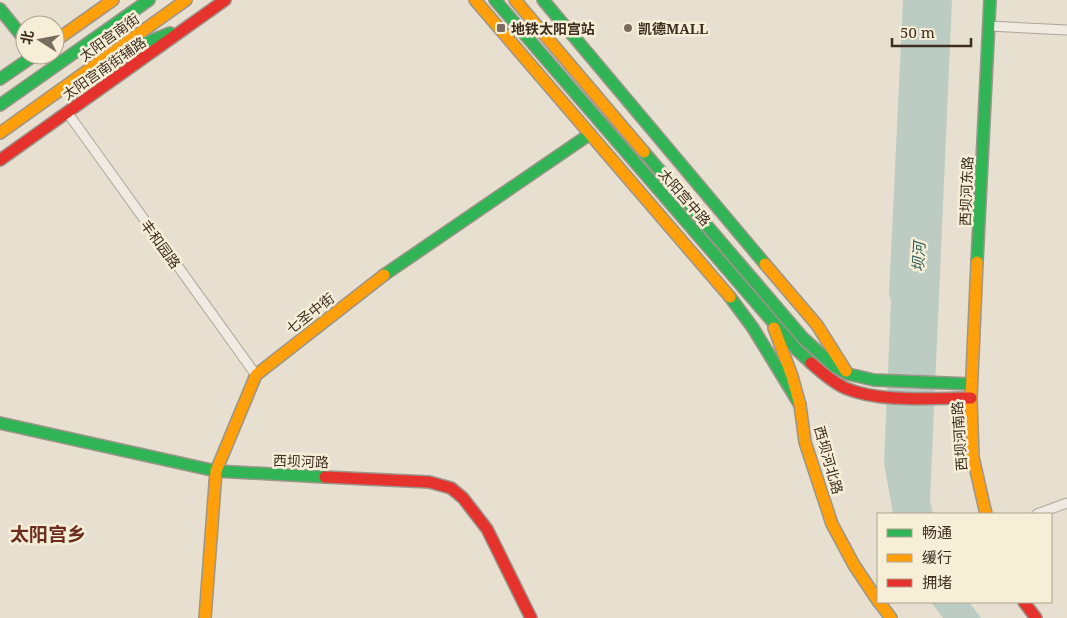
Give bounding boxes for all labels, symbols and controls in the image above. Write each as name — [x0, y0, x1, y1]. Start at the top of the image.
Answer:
street label: 太阳宫南街 — [75, 9, 143, 65]
north arrow — [15, 15, 65, 65]
scale bar — [892, 15, 971, 47]
place label: 地铁太阳宫站 — [511, 19, 595, 38]
place label: 凯德MALL — [638, 19, 708, 38]
marker: 地铁太阳宫站 — [495, 22, 507, 34]
marker: 凯德MALL — [622, 22, 634, 34]
text: 50 m — [900, 22, 935, 42]
text: 北 — [16, 29, 37, 46]
street label: 太阳宫南街辅路 — [58, 32, 150, 104]
street label: 西坝河东路 — [955, 156, 977, 226]
street label: 太阳宫中路 — [655, 164, 715, 230]
street label: 丰和园路 — [137, 216, 185, 272]
water label: 坝河 — [907, 239, 929, 273]
street label: 七圣中街 — [282, 288, 338, 338]
street label: 西坝河南路 — [947, 400, 971, 472]
street label: 西坝河北路 — [810, 424, 848, 496]
street label: 西坝河路 — [273, 451, 329, 471]
legend — [877, 513, 1052, 603]
district label: 太阳宫乡 — [10, 521, 86, 547]
text: 畅通 — [922, 522, 952, 542]
text: 缓行 — [922, 547, 952, 567]
text: 拥堵 — [922, 572, 952, 592]

